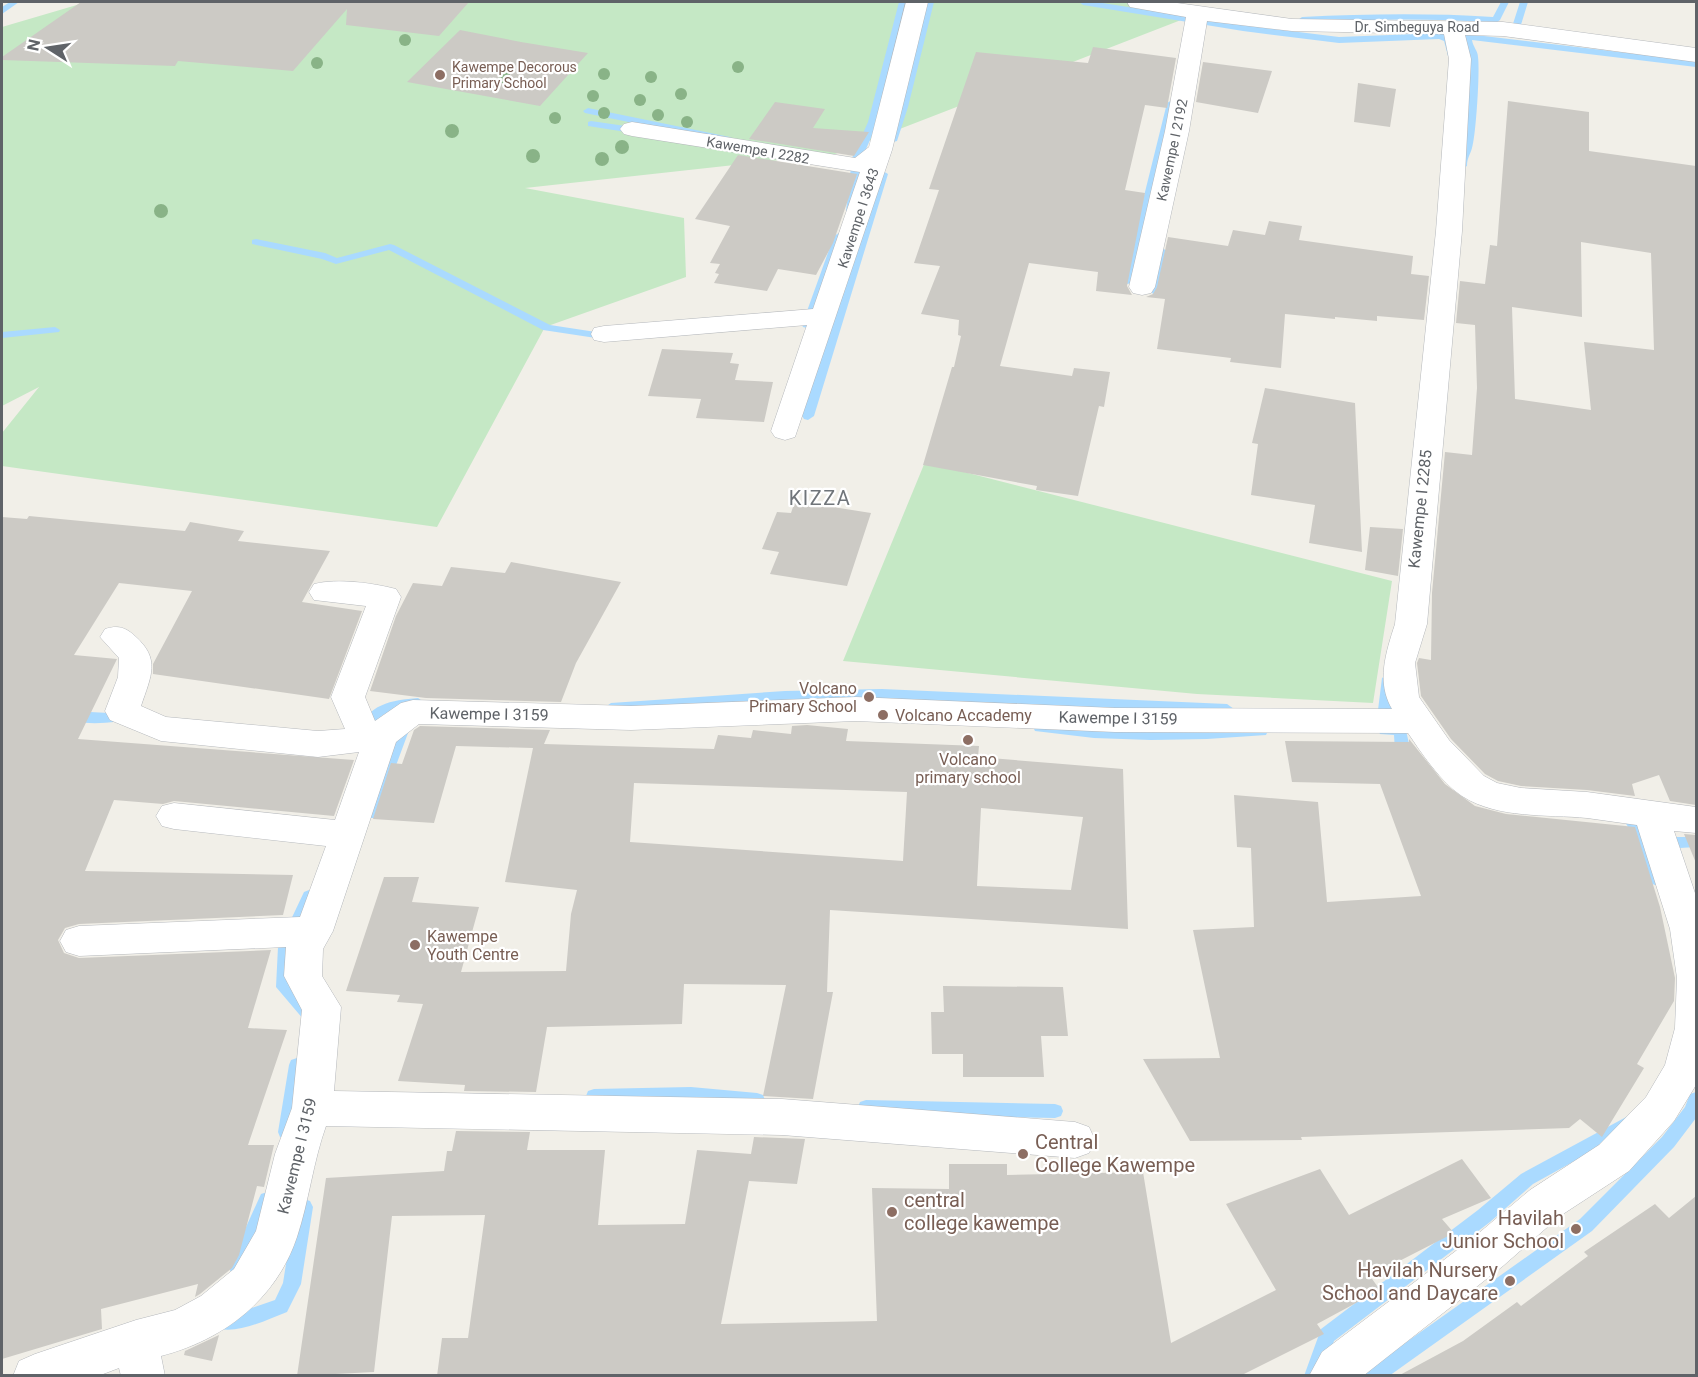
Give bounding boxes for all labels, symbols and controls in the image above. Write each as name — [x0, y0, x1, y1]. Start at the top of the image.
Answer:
north arrow — [18, 18, 78, 78]
street label: Dr. Simbeguya Road — [1355, 19, 1479, 35]
text: N — [23, 37, 44, 52]
place label: Kawempe Decorous Primary School — [452, 59, 577, 91]
marker: Kawempe Decorous Primary School — [433, 68, 447, 82]
street label: Kawempe I 2192 — [1153, 97, 1191, 203]
street label: Kawempe I 2282 — [705, 133, 811, 167]
street label: Kawempe I 3643 — [834, 166, 882, 270]
street label: Kawempe I 2285 — [1404, 449, 1436, 569]
district label: KIZZA — [789, 486, 851, 510]
place label: Volcano Primary School — [749, 679, 857, 716]
marker: Volcano Primary School — [862, 690, 876, 704]
street label: Kawempe I 3159 — [429, 703, 549, 725]
place label: Volcano Accademy — [895, 706, 1032, 725]
street label: Kawempe I 3159 — [1058, 707, 1178, 729]
marker: Volcano Accademy — [876, 708, 890, 722]
marker: Volcano primary school — [961, 733, 975, 747]
place label: Volcano primary school — [915, 750, 1021, 787]
place label: Kawempe Youth Centre — [427, 927, 519, 964]
marker: Kawempe Youth Centre — [408, 938, 422, 952]
street label: Kawempe I 3159 — [273, 1096, 321, 1216]
place label: Central College Kawempe — [1035, 1130, 1195, 1177]
marker: Central College Kawempe — [1016, 1147, 1030, 1161]
place label: central college kawempe — [904, 1188, 1059, 1235]
marker: central college kawempe — [885, 1205, 899, 1219]
place label: Havilah Junior School — [1442, 1206, 1564, 1253]
marker: Havilah Junior School — [1569, 1222, 1583, 1236]
place label: Havilah Nursery School and Daycare — [1322, 1258, 1499, 1305]
marker: Havilah Nursery School and Daycare — [1503, 1274, 1517, 1288]

